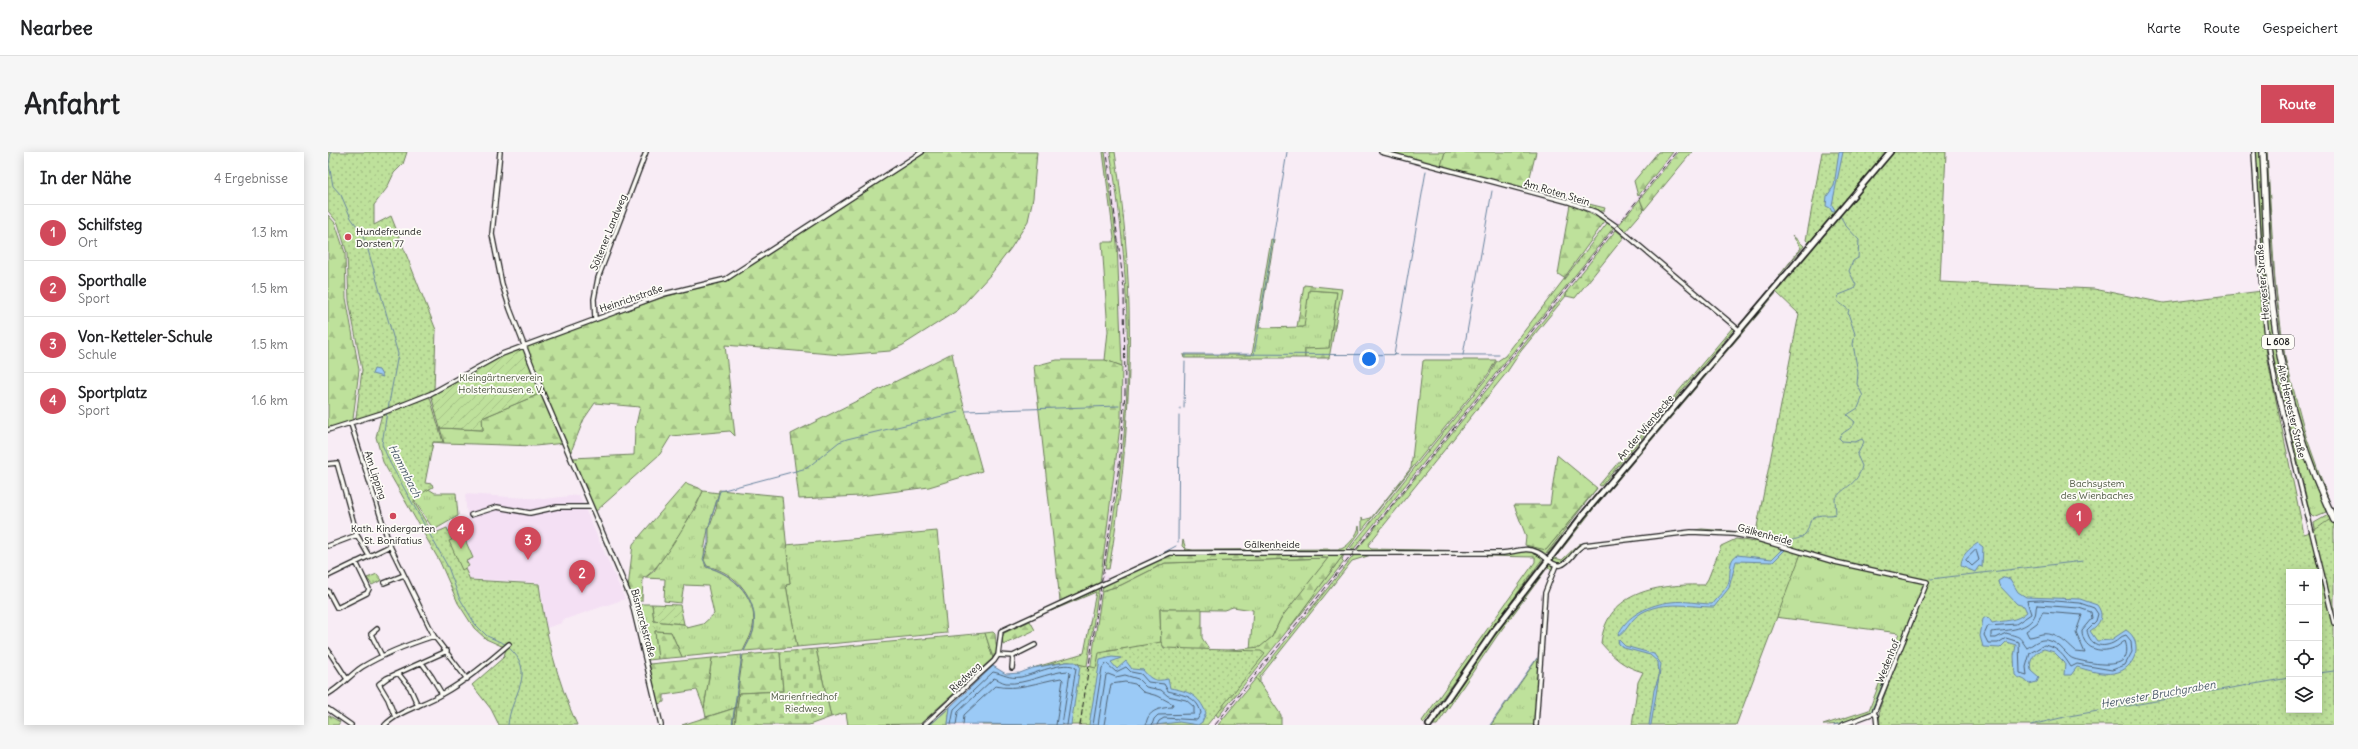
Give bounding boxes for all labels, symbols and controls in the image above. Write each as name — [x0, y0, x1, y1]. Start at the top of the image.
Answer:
text: Nearbee — [20, 16, 93, 40]
text: Karte — [2147, 19, 2181, 37]
text: Route — [2203, 19, 2240, 37]
text: Gespeichert — [2262, 19, 2338, 37]
button: Route — [2261, 85, 2334, 123]
text: Anfahrt — [24, 86, 120, 122]
text: In der Nähe — [40, 167, 132, 189]
text: 4 Ergebnisse — [214, 170, 288, 187]
street label: Am Roten Stein — [1522, 176, 1592, 209]
street label: Söltener Landweg — [587, 192, 630, 272]
text: Schilfsteg — [78, 215, 142, 234]
text: 1 — [50, 224, 56, 241]
text: 1.3 km — [252, 224, 288, 241]
place label: Hundefreunde Dorsten 77 — [356, 225, 421, 250]
marker: Hundefreunde Dorsten 77 — [343, 232, 353, 242]
text: Ort — [78, 234, 98, 251]
street label: Hervester Straße — [2253, 244, 2272, 320]
text: Sporthalle — [78, 271, 147, 290]
text: 2 — [49, 280, 57, 297]
text: 1.5 km — [252, 280, 288, 297]
street label: Heinrichstraße — [598, 282, 665, 315]
text: Sport — [78, 290, 110, 307]
text: Von-Ketteler-Schule — [78, 327, 213, 346]
road number: L 608 — [2262, 335, 2294, 349]
text: 3 — [49, 336, 57, 353]
text: 1.5 km — [252, 336, 288, 353]
text: Schule — [78, 346, 117, 363]
your location — [1359, 349, 1379, 369]
street label: Alte Hervester Straße — [2274, 363, 2309, 459]
park label: Kleingärtnerverein Holsterhausen e. V. — [458, 371, 544, 396]
text: Sportplatz — [78, 383, 147, 402]
text: 4 — [49, 392, 57, 409]
text: 1.6 km — [252, 392, 288, 409]
street label: An der Wienbecke — [1614, 392, 1676, 463]
text: Sport — [78, 402, 110, 419]
water label: Hammbach — [386, 442, 425, 500]
street label: Am Lipping — [362, 449, 389, 501]
park label: Bachsystem des Wienbaches — [2061, 477, 2134, 502]
pin: 1 — [2066, 503, 2092, 536]
marker: Kath. Kindergarten St. Bonifatius — [388, 511, 398, 521]
pin: 4 — [448, 516, 474, 549]
street label: Gälkenheide — [1736, 521, 1794, 548]
place label: Kath. Kindergarten St. Bonifatius — [351, 522, 436, 547]
pin: 3 — [515, 527, 541, 560]
street label: Gälkenheide — [1244, 538, 1300, 551]
pin: 2 — [569, 560, 595, 593]
map controls — [2286, 569, 2322, 713]
button: + — [2286, 569, 2322, 605]
street label: Bismarckstraße — [628, 587, 659, 659]
button: − — [2286, 605, 2322, 641]
street label: Wedenhof — [1873, 637, 1902, 685]
button: locate — [2286, 641, 2322, 677]
street label: Riedweg — [947, 659, 984, 695]
water label: Hervester Bruchgraben — [2100, 677, 2217, 711]
button: layers — [2286, 677, 2322, 713]
park label: Marienfriedhof Riedweg — [771, 690, 838, 715]

